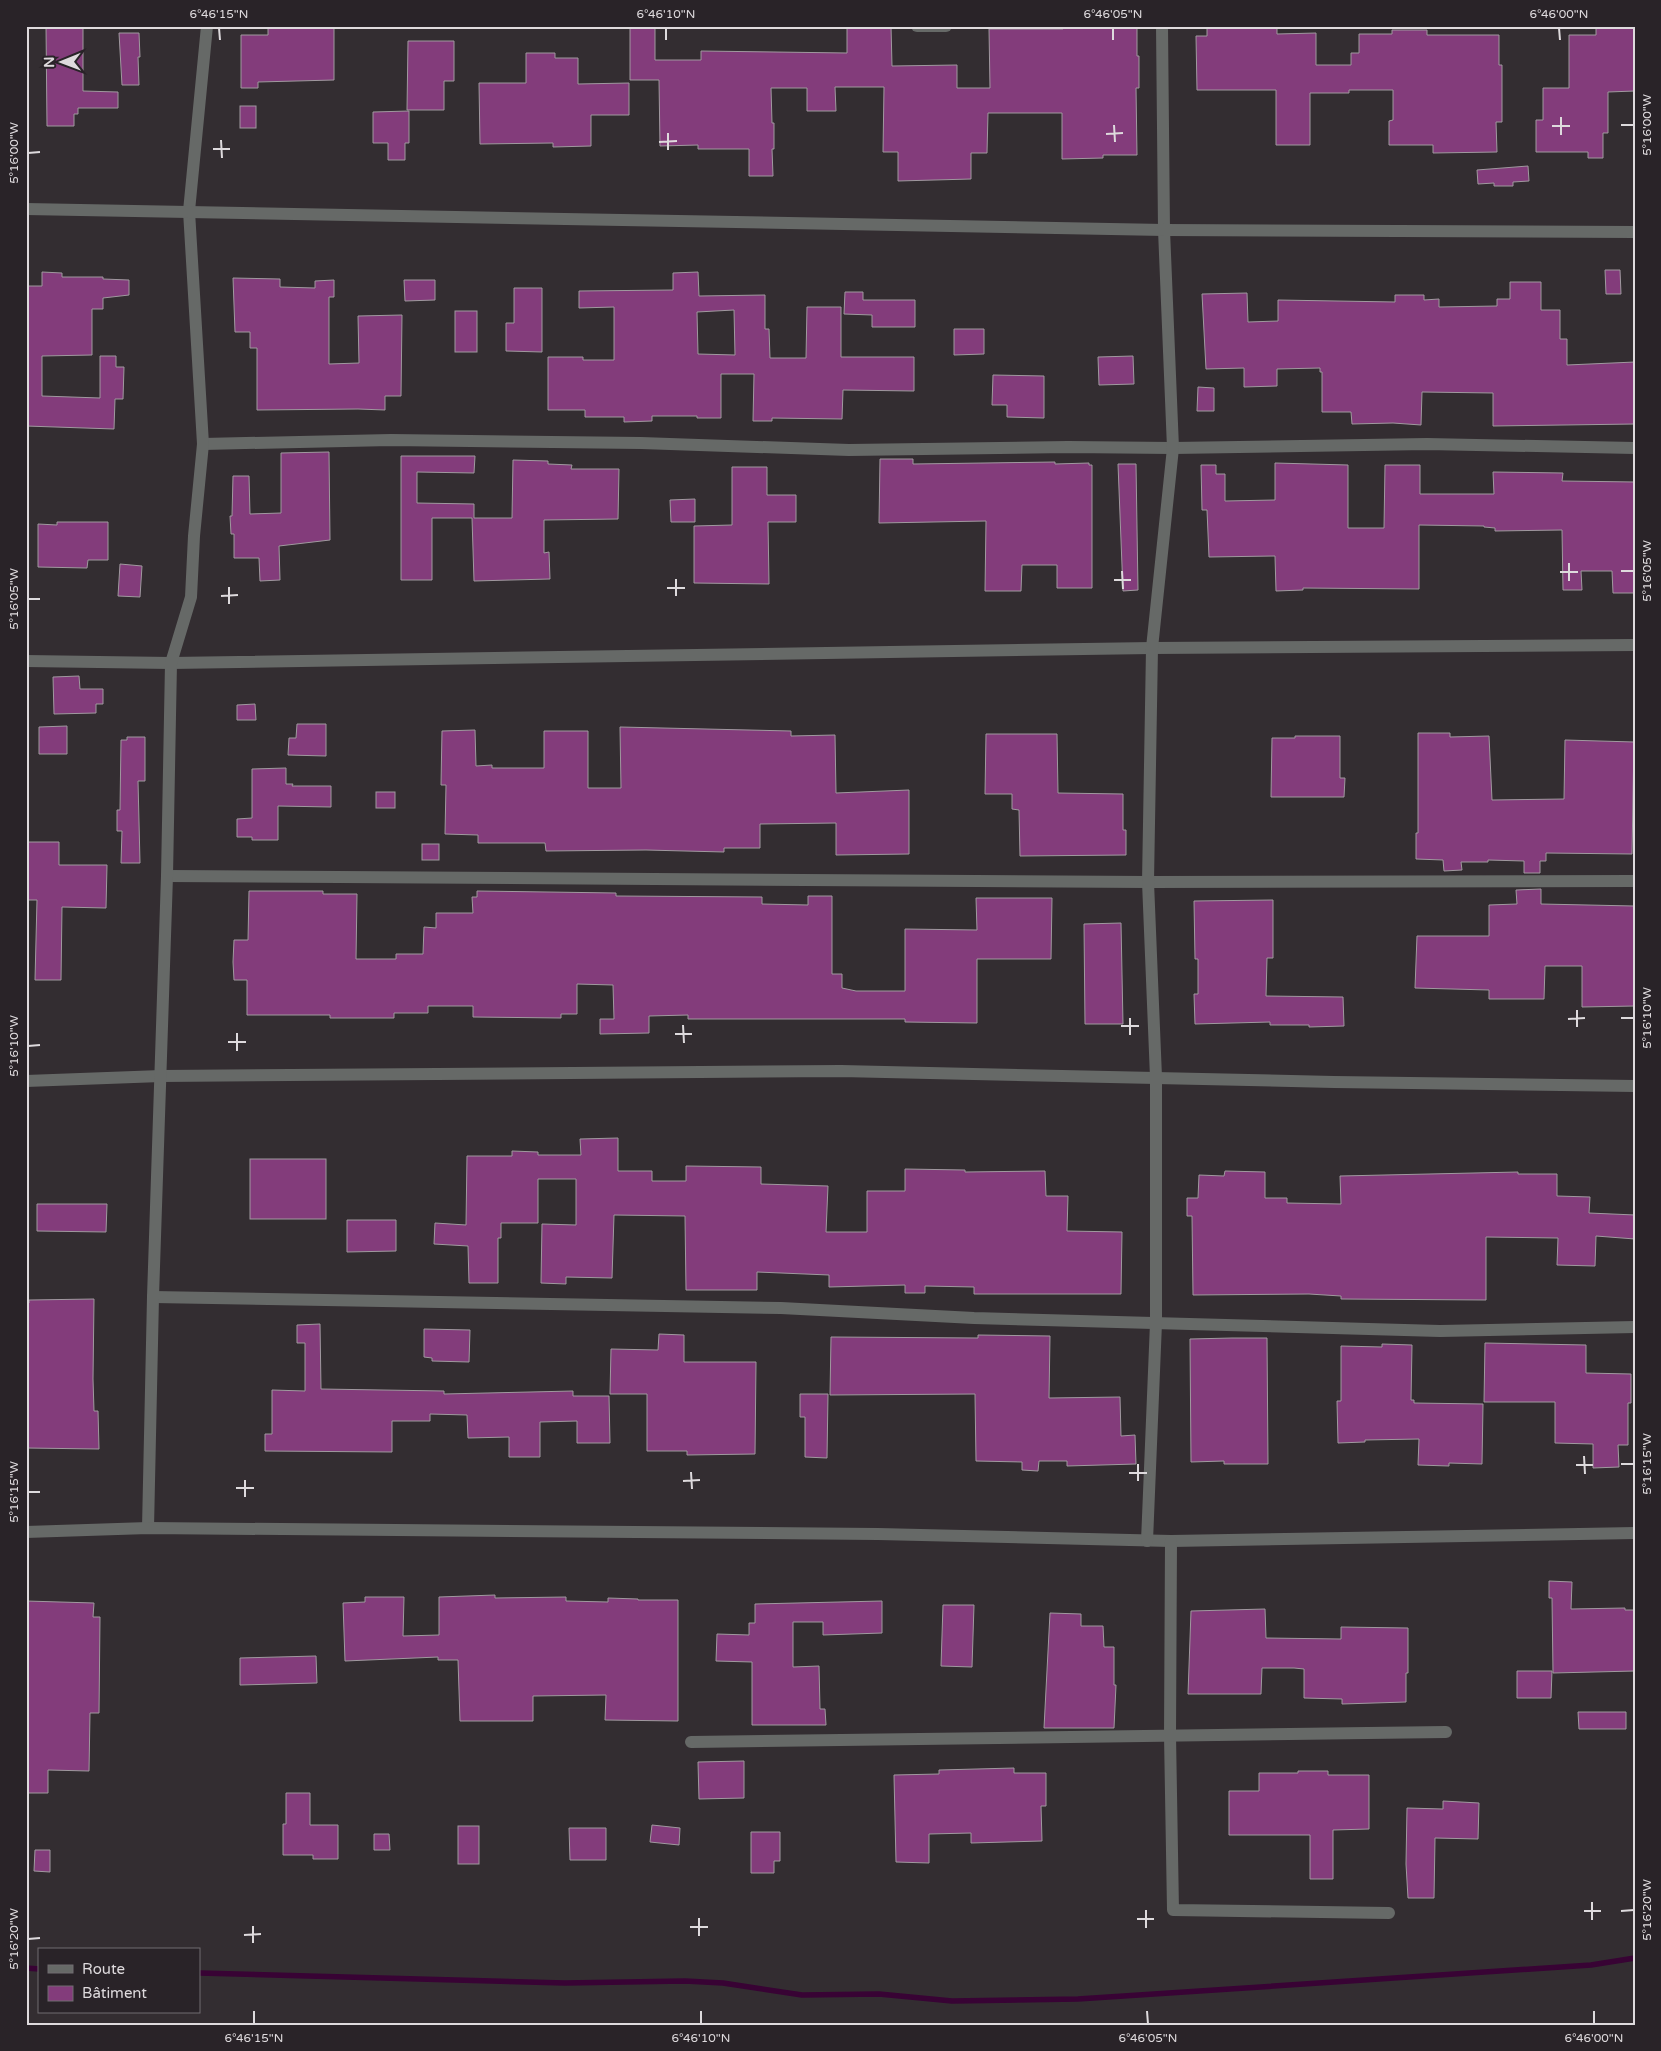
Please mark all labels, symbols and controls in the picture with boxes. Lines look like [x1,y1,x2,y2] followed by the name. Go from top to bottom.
[190,7,248,21] text: 6°46'15"N
[637,7,695,21] text: 6°46'10"N
[1084,7,1142,21] text: 6°46'05"N
[1530,7,1588,21] text: 6°46'00"N
[38,38,88,88] north arrow
[41,56,58,68] text: N
[1640,94,1654,156] text: 5°16'00"W
[7,122,21,184] text: 5°16'00"W
[1640,540,1654,602] text: 5°16'05"W
[7,568,21,630] text: 5°16'05"W
[1640,987,1654,1049] text: 5°16'10"W
[7,1015,21,1077] text: 5°16'10"W
[1640,1433,1654,1495] text: 5°16'15"W
[7,1461,21,1523] text: 5°16'15"W
[1640,1879,1654,1941] text: 5°16'20"W
[7,1908,21,1970] text: 5°16'20"W
[38,1948,200,2014] legend
[82,1960,125,1978] text: Route
[82,1984,147,2002] text: Bâtiment
[225,2031,283,2045] text: 6°46'15"N
[672,2031,730,2045] text: 6°46'10"N
[1119,2031,1177,2045] text: 6°46'05"N
[1565,2031,1623,2045] text: 6°46'00"N

